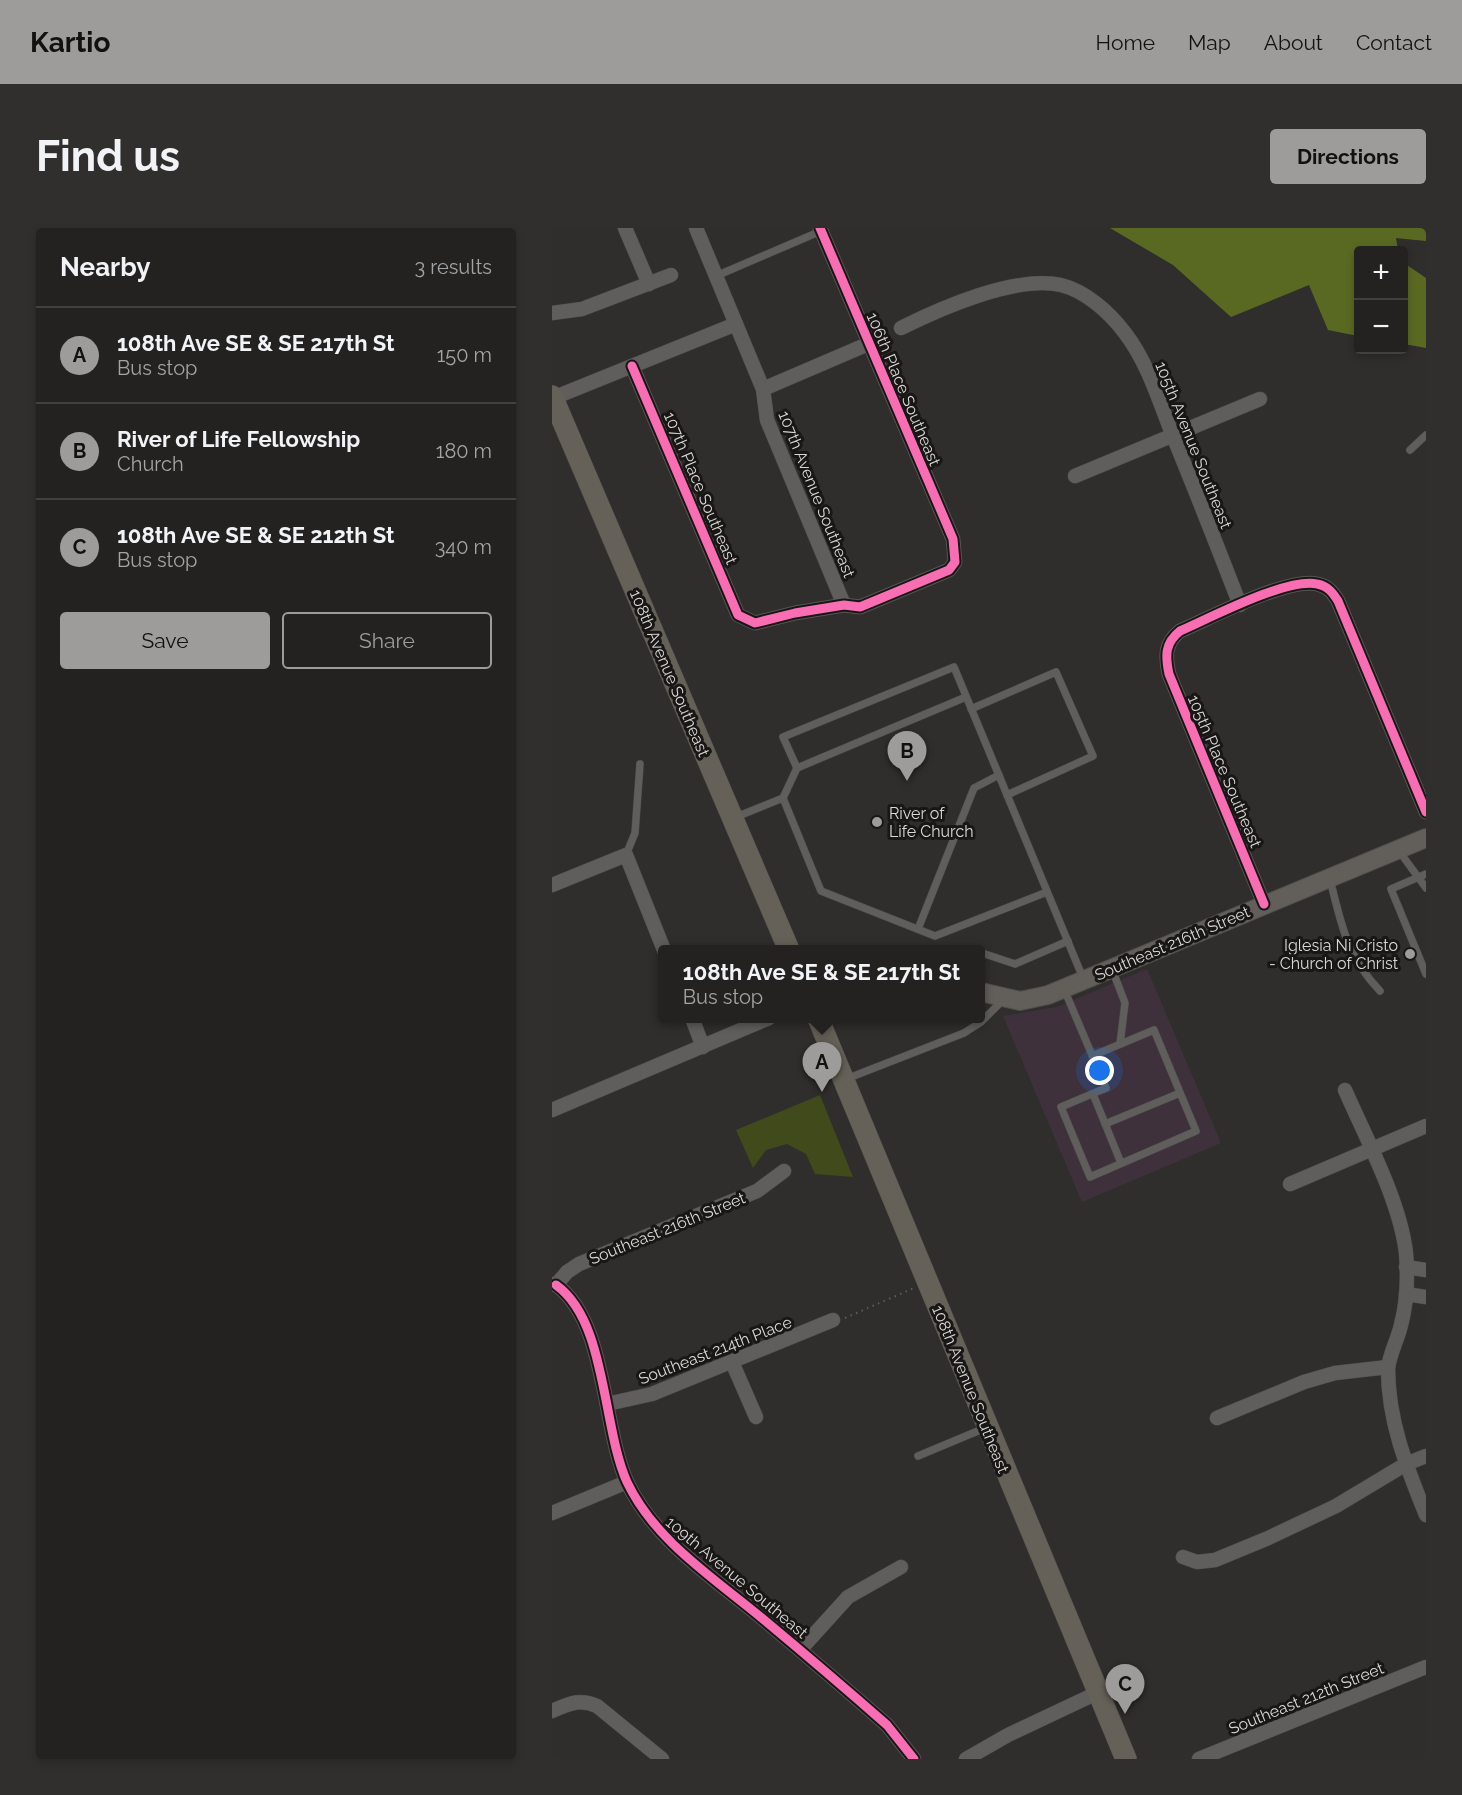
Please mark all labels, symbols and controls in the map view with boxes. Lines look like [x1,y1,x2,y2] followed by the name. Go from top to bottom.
[30,26,110,59] text: Kartio
[1096,30,1155,55] text: Home
[1188,30,1231,55] text: Map
[1264,30,1323,55] text: About
[1356,30,1432,55] text: Contact
[1270,129,1426,184] button: Directions
[36,132,180,181] text: Find us
[1354,246,1408,354] map controls
[1354,246,1408,300] button: +
[60,252,150,282] text: Nearby
[414,255,492,279] text: 3 results
[1354,300,1408,354] button: −
[863,310,945,469] street label: 106th Place Southeast
[117,330,394,356] text: 108th Ave SE & SE 217th St
[73,343,86,367] text: A
[437,343,492,367] text: 150 m
[117,356,197,380] text: Bus stop
[1151,359,1236,532] street label: 105th Avenue Southeast
[774,408,859,581] street label: 107th Avenue Southeast
[660,409,742,568] street label: 107th Place Southeast
[117,426,360,452] text: River of Life Fellowship
[73,439,86,463] text: B
[436,439,492,463] text: 180 m
[117,452,184,476] text: Church
[117,522,395,548] text: 108th Ave SE & SE 212th St
[73,535,86,559] text: C
[435,535,492,559] text: 340 m
[117,548,197,572] text: Bus stop
[626,587,714,760] street label: 108th Avenue Southeast
[60,612,270,669] button: Save
[282,612,492,669] button: Share
[1184,692,1266,851] street label: 105th Place Southeast
[888,732,926,781] pin: B
[889,804,974,841] place label: River of Life Church
[870,815,884,829] marker: River of Life Church
[1092,902,1253,985] street label: Southeast 216th Street
[1269,936,1399,973] place label: Iglesia Ni Cristo - Church of Christ
[658,945,985,1023] popup
[1403,947,1417,961] marker: Iglesia Ni Cristo - Church of Christ
[683,959,960,985] text: 108th Ave SE & SE 217th St
[683,985,763,1009] text: Bus stop
[802,1042,842,1092] pin: A
[1085,1056,1114,1085] your location
[586,1188,749,1268] street label: Southeast 216th Street
[928,1303,1013,1476] street label: 108th Avenue Southeast
[636,1312,794,1388] street label: Southeast 214th Place
[662,1513,812,1643] street label: 109th Avenue Southeast
[1226,1658,1387,1738] street label: Southeast 212th Street
[1106,1664,1144,1714] pin: C

